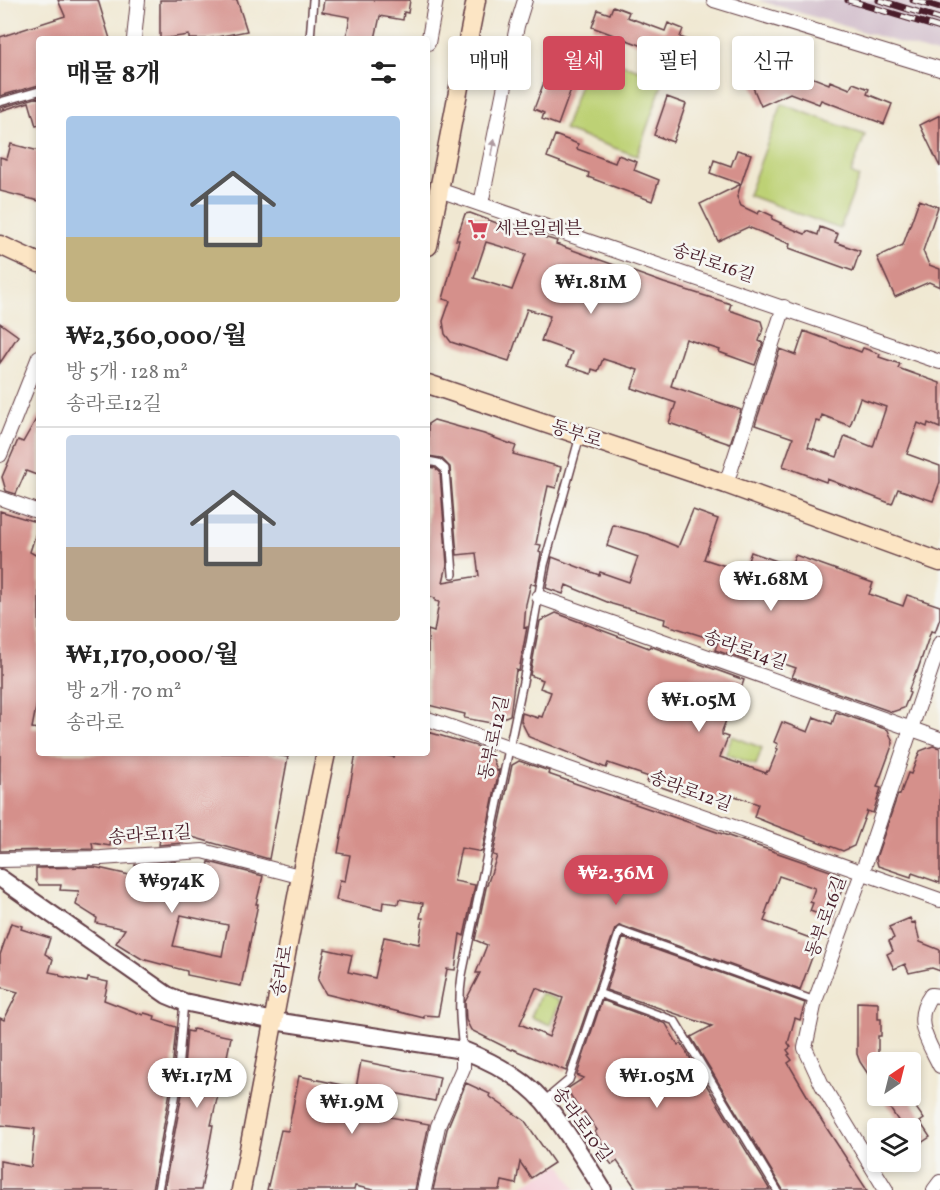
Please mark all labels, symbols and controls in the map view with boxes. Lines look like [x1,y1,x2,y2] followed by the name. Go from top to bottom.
[448,36,531,90] chip: 매매
[543,36,625,90] chip: 월세
[637,36,720,90] chip: 필터
[732,36,814,90] chip: 신규
[367,56,400,89] icon: filters
[66,57,161,93] text: 매물 8개
[489,137,498,156] one-way arrow
[179,155,287,263] icon: home
[466,217,490,241] supermarket icon: 세븐일레븐
[495,217,583,242] place label: 세븐일레븐
[668,238,758,290] street label: 송라로16길
[542,264,640,315] pin: ₩1.81M
[555,269,627,297] text: ₩1.81M
[66,319,247,355] text: ₩2,360,000/월
[66,359,188,387] text: 방 5개 · 128 m²
[66,391,162,419] text: 송라로12길
[547,415,605,455] street label: 동부로
[179,474,287,582] icon: home
[722,561,820,612] pin: ₩1.68M
[734,566,808,594] text: ₩1.68M
[700,625,790,677] street label: 송라로14길
[66,638,239,674] text: ₩1,170,000/월
[66,678,181,706] text: 방 2개 · 70 m²
[650,682,748,733] pin: ₩1.05M
[662,687,736,715] text: ₩1.05M
[474,693,516,783] street label: 동부로12길
[66,710,124,738] text: 송라로
[645,766,735,818] street label: 송라로12길
[107,821,193,851] street label: 송라로11길
[567,855,665,906] pin: ₩2.36M
[578,860,654,888] text: ₩2.36M
[130,863,214,914] pin: ₩974K
[139,868,205,896] text: ₩974K
[801,872,853,962] street label: 동부로16길
[266,943,300,999] street label: 송라로
[867,1052,921,1106] north arrow
[867,1052,921,1172] map controls
[148,1058,246,1109] pin: ₩1.17M
[608,1058,706,1109] pin: ₩1.05M
[162,1063,232,1091] text: ₩1.17M
[620,1063,694,1091] text: ₩1.05M
[545,1082,617,1168] street label: 송라로10길
[310,1084,394,1135] pin: ₩1.9M
[320,1089,384,1117] text: ₩1.9M
[867,1118,921,1172] button: layers

